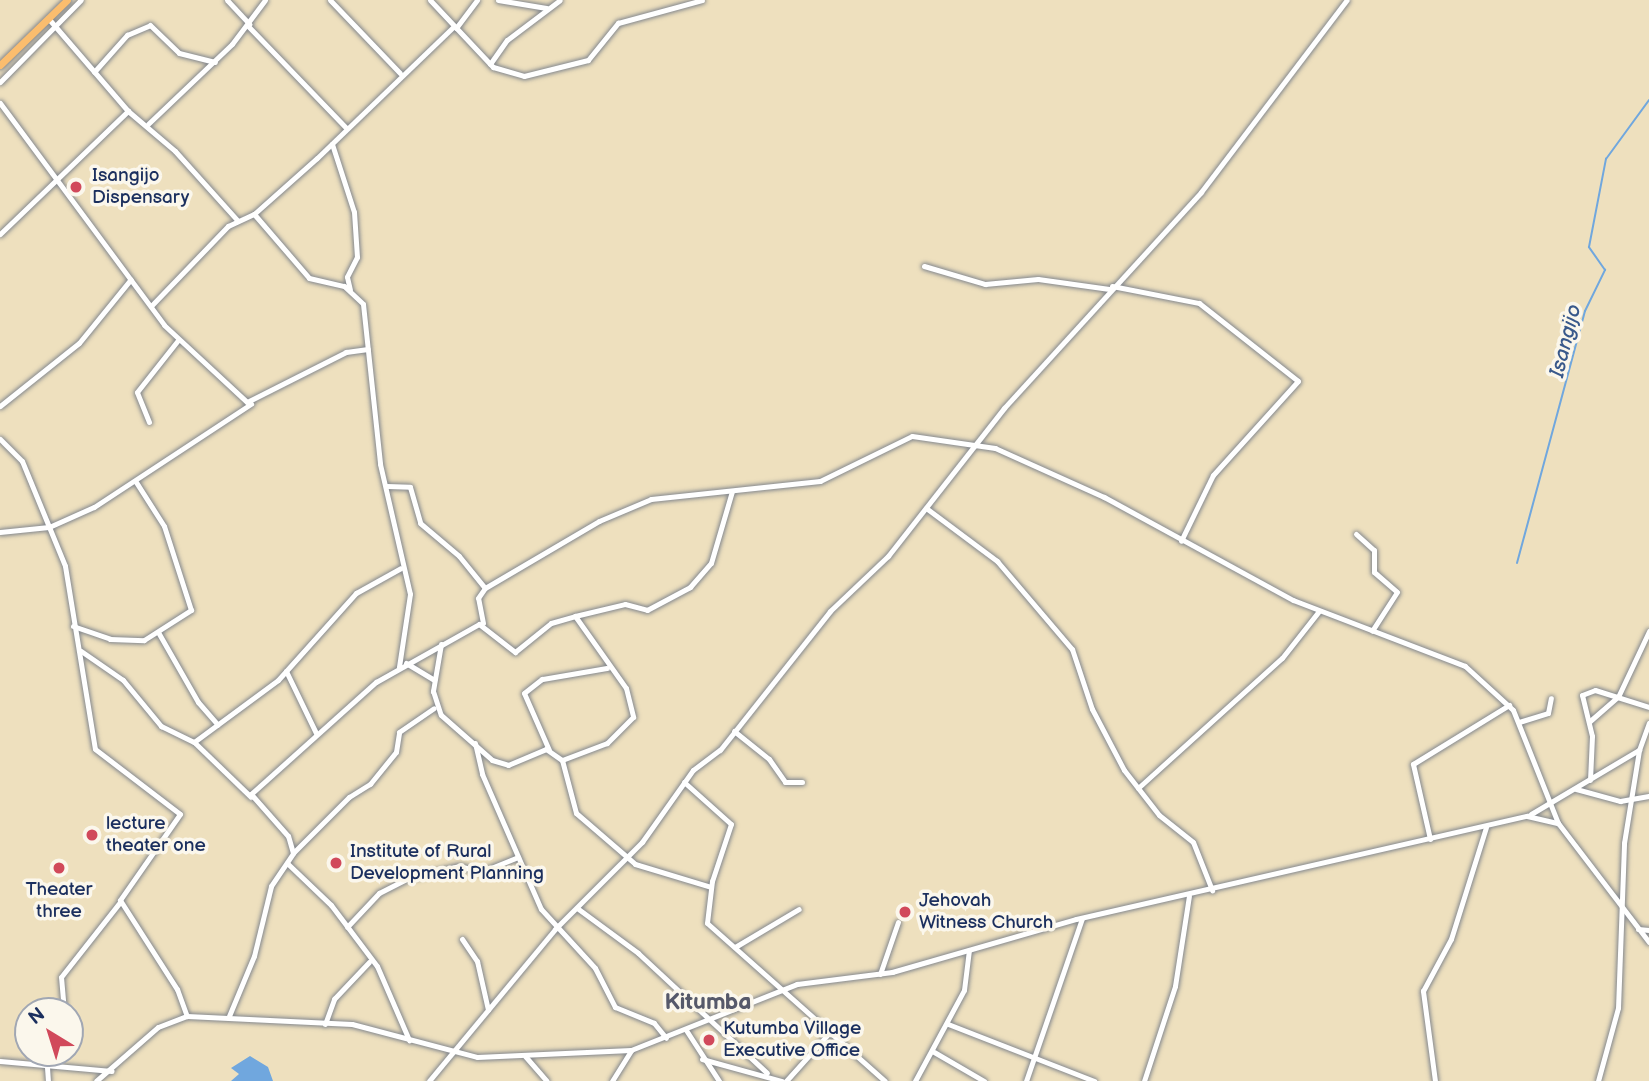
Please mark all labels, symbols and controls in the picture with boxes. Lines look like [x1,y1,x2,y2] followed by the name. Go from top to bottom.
[92,165,189,209] place label: Isangijo Dispensary
[66,177,86,197] marker: Isangijo Dispensary
[1545,302,1587,380] water label: Isangijo
[106,813,206,857] place label: lecture theater one
[84,827,100,843] marker: lecture theater one
[350,841,544,885] place label: Institute of Rural Development Planning
[328,855,344,871] marker: Institute of Rural Development Planning
[51,860,67,876] marker: Theater three
[26,879,92,923] place label: Theater three
[919,890,1053,934] place label: Jehovah Witness Church
[897,904,913,920] marker: Jehovah Witness Church
[665,988,751,1016] district label: Kitumba
[14,997,84,1067] north arrow
[24,1003,50,1030] text: N
[723,1018,862,1062] place label: Kutumba Village Executive Office
[701,1032,717,1048] marker: Kutumba Village Executive Office

